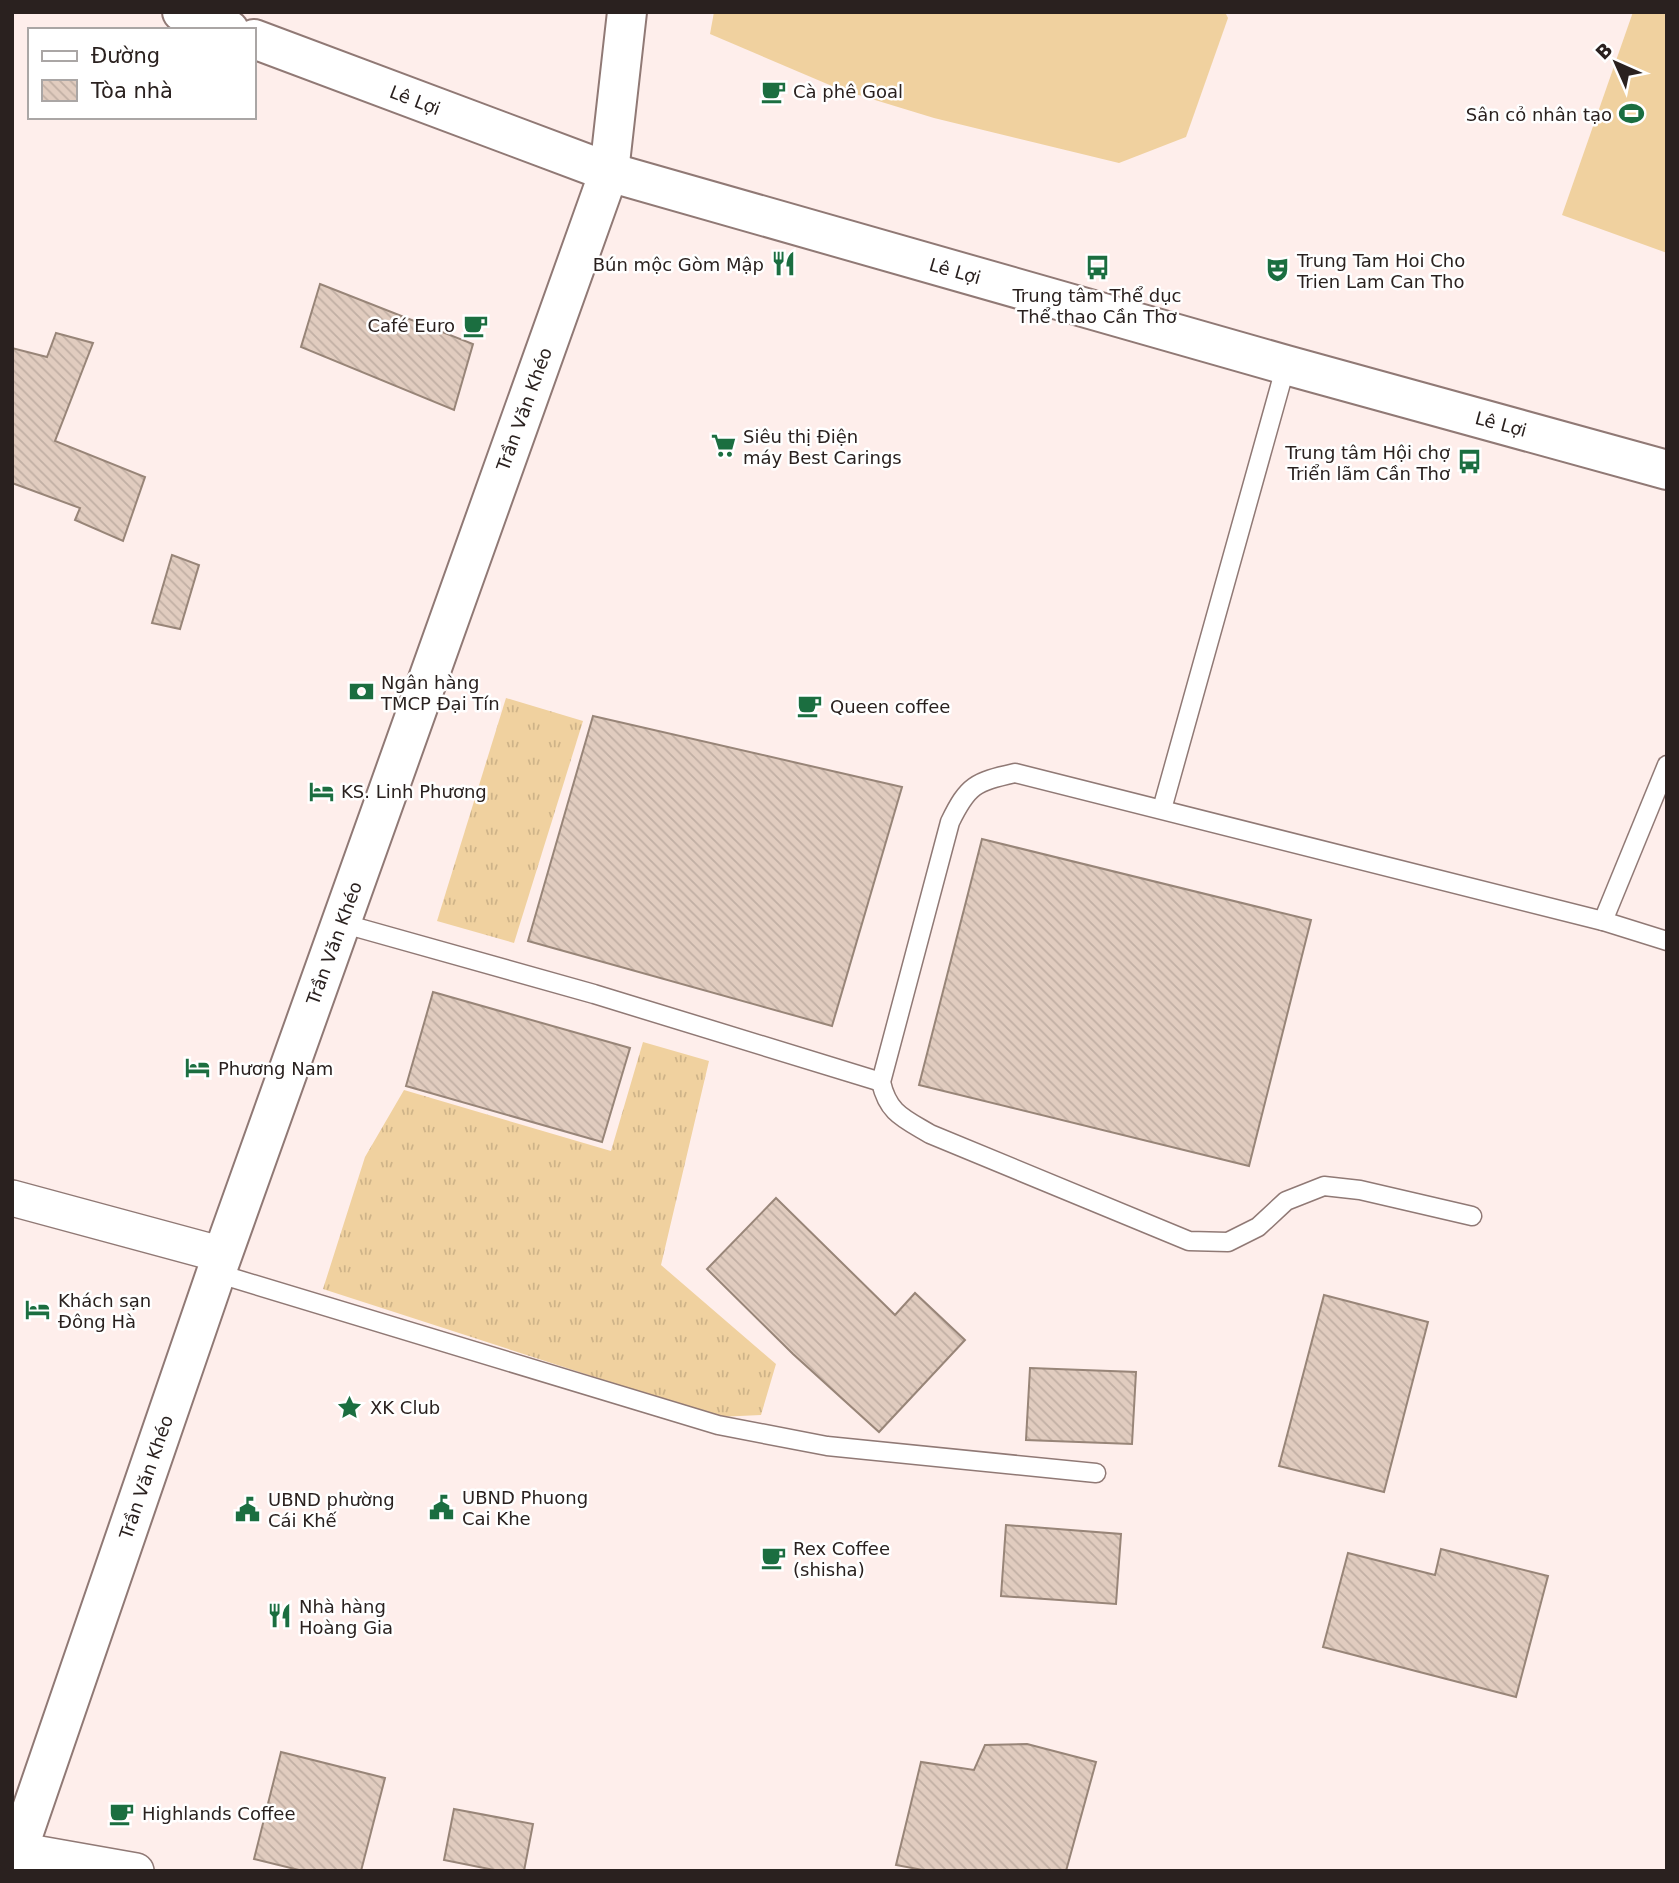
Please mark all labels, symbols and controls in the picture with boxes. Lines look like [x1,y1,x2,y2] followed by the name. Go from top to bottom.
[28,28,256,119] legend
[1581,28,1651,98] north arrow
[1591,38,1617,64] text: B
[91,44,160,68] text: Đường
[759,77,787,105] cafe icon: Cà phê Goal
[90,79,173,103] text: Tòa nhà
[387,81,443,119] street label: Lê Lợi
[793,81,903,102] place label: Cà phê Goal
[1618,100,1646,128] sports icon: Sân cỏ nhân tạo
[1466,104,1612,125] place label: Sân cỏ nhân tạo
[770,250,798,278] restaurant icon: Bún mộc Gòm Mập
[1296,250,1465,292] place label: Trung Tam Hoi Cho Trien Lam Can Tho
[593,254,764,275] place label: Bún mộc Gòm Mập
[927,254,983,288] street label: Lê Lợi
[1083,254,1111,282] bus stop icon: Trung tâm Thể dục Thể thao Cần Thơ
[1263,256,1291,284] theatre icon: Trung Tam Hoi Cho Trien Lam Can Tho
[1012,285,1182,327] place label: Trung tâm Thể dục Thể thao Cần Thơ
[461,311,489,339] cafe icon: Café Euro
[367,315,455,336] place label: Café Euro
[492,344,556,474] street label: Trần Văn Khéo
[1473,407,1529,441] street label: Lê Lợi
[743,426,902,468] place label: Siêu thị Điện máy Best Carings
[709,432,737,460] supermarket icon: Siêu thị Điện máy Best Carings
[1284,442,1450,484] place label: Trung tâm Hội chợ Triển lãm Cần Thơ
[1456,448,1484,476] bus stop icon: Trung tâm Hội chợ Triển lãm Cần Thơ
[380,672,500,714] place label: Ngân hàng TMCP Đại Tín
[347,678,375,706] bank icon: Ngân hàng TMCP Đại Tín
[796,692,824,720] cafe icon: Queen coffee
[830,696,950,717] place label: Queen coffee
[307,777,335,805] hotel icon: KS. Linh Phương
[341,781,487,802] place label: KS. Linh Phương
[302,878,366,1008] street label: Trần Văn Khéo
[184,1054,212,1082] hotel icon: Phương Nam
[218,1058,333,1079] place label: Phương Nam
[58,1290,151,1332] place label: Khách sạn Đông Hà
[24,1296,52,1324] hotel icon: Khách sạn Đông Hà
[336,1393,364,1421] place icon: XK Club
[370,1397,440,1418] place label: XK Club
[115,1412,177,1543] street label: Trần Văn Khéo
[462,1487,588,1529] place label: UBND Phuong Cai Khe
[268,1489,395,1531] place label: UBND phường Cái Khế
[428,1493,456,1521] public building icon: UBND Phuong Cai Khe
[234,1495,262,1523] public building icon: UBND phường Cái Khế
[793,1538,890,1580] place label: Rex Coffee (shisha)
[759,1544,787,1572] cafe icon: Rex Coffee (shisha)
[299,1596,393,1638] place label: Nhà hàng Hoàng Gia
[265,1602,293,1630] restaurant icon: Nhà hàng Hoàng Gia
[108,1799,136,1827] cafe icon: Highlands Coffee
[142,1803,295,1824] place label: Highlands Coffee

